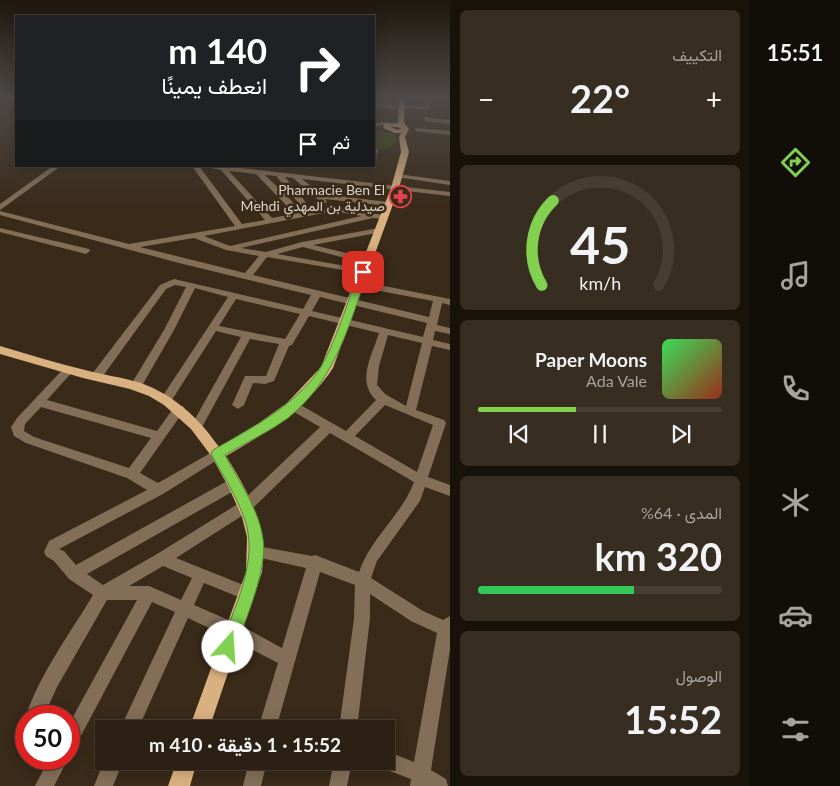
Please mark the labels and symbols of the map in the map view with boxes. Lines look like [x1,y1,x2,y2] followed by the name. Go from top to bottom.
[241,181,385,218] place label: Pharmacie Ben El Mehdi صيدلية بن المهدي
[389,185,413,209] pharmacy icon: Pharmacie Ben El Mehdi صيدلية بن المهدي
[342,251,384,293] pin
[201,620,253,672] position arrow
[15,705,80,770] speed limit sign: 50

